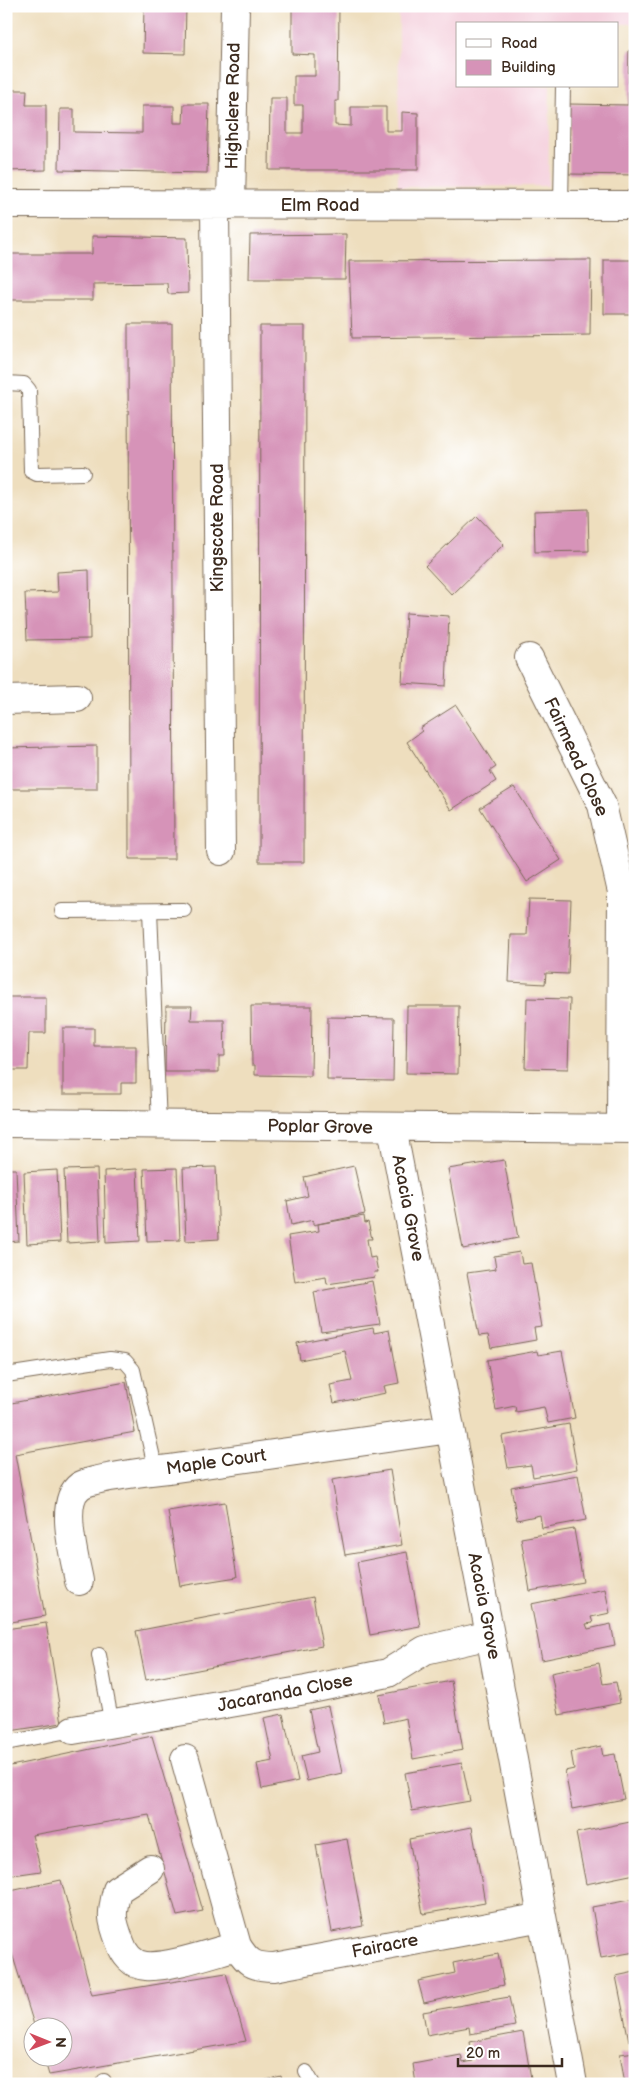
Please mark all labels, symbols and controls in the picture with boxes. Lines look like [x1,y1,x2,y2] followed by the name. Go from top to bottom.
[456,22,618,88] legend
[501,34,537,53] text: Road
[221,42,245,170] street label: Highclere Road
[501,58,556,77] text: Building
[280,195,360,216] street label: Elm Road
[207,464,228,592] street label: Kingscote Road
[539,694,613,820] street label: Fairmead Close
[267,1116,373,1138] street label: Poplar Grove
[387,1153,429,1263] street label: Acacia Grove
[165,1445,268,1479] street label: Maple Court
[463,1551,505,1661] street label: Acacia Grove
[216,1670,355,1716] street label: Jacaranda Close
[350,1929,420,1963] street label: Fairacre
[22,2018,72,2068] north arrow
[458,2035,562,2067] scale bar
[52,2037,69,2048] text: N
[466,2044,500,2063] text: 20 m

